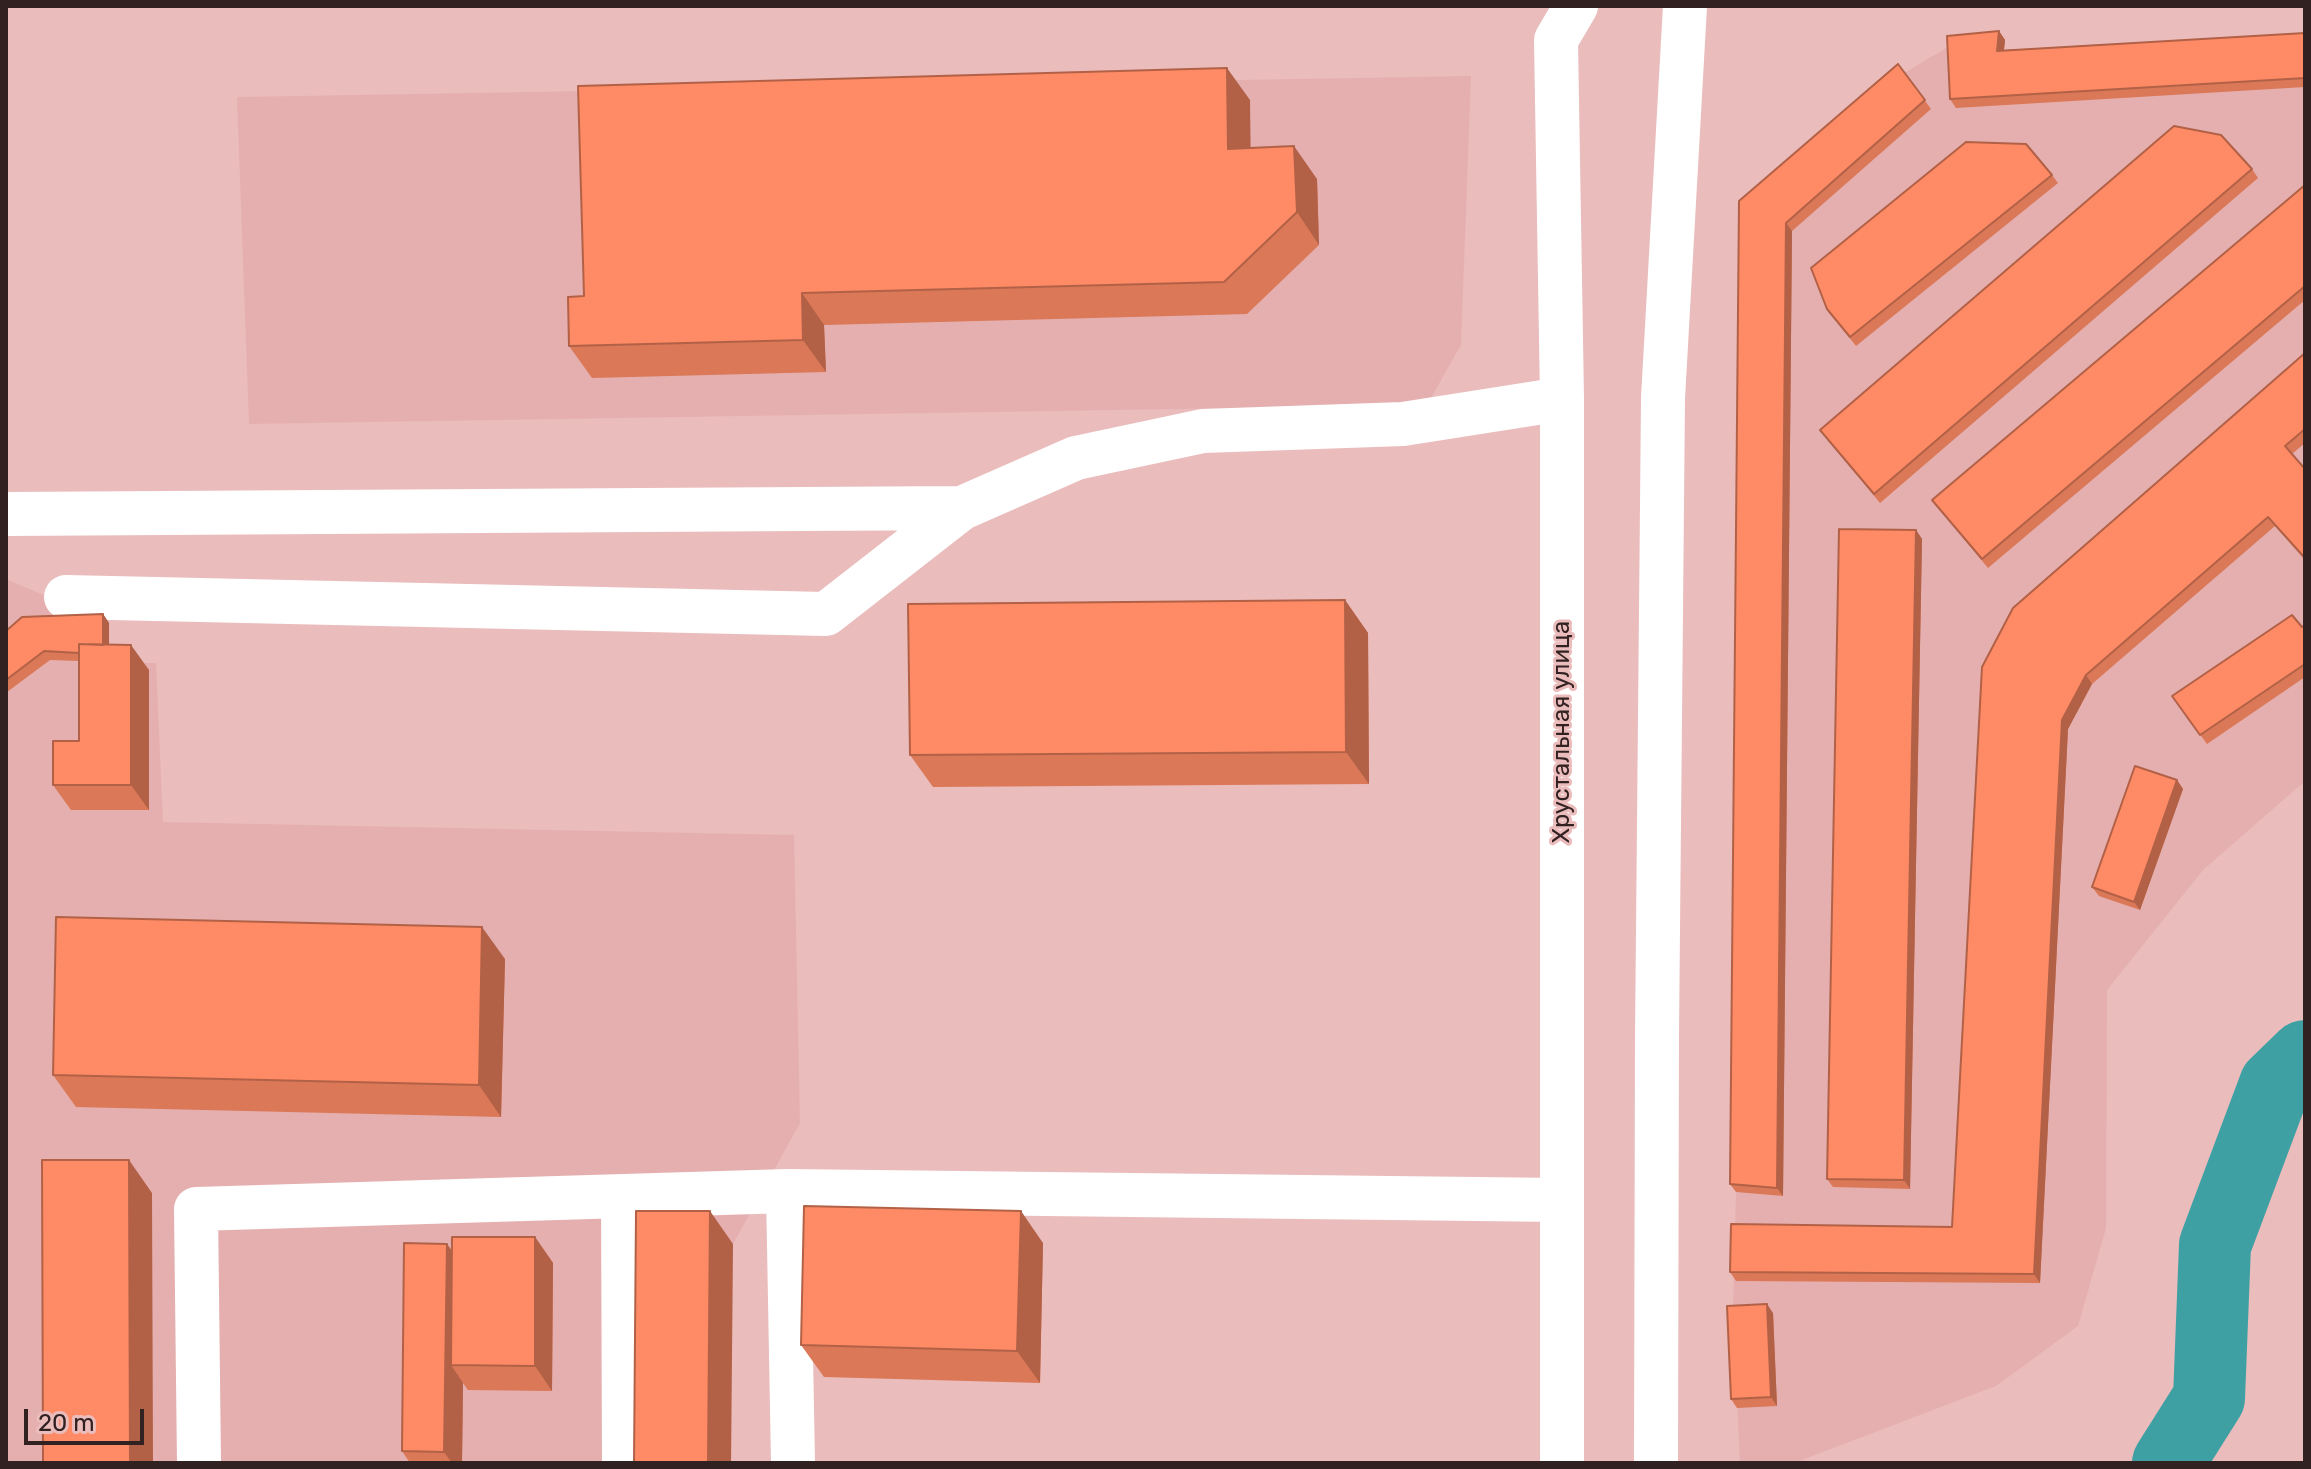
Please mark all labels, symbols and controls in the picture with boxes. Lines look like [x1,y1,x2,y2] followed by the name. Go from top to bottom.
[1548,621,1576,843] street label: Хрустальная улица
[28,1393,148,1443] scale bar
[38,1409,95,1437] text: 20 m

